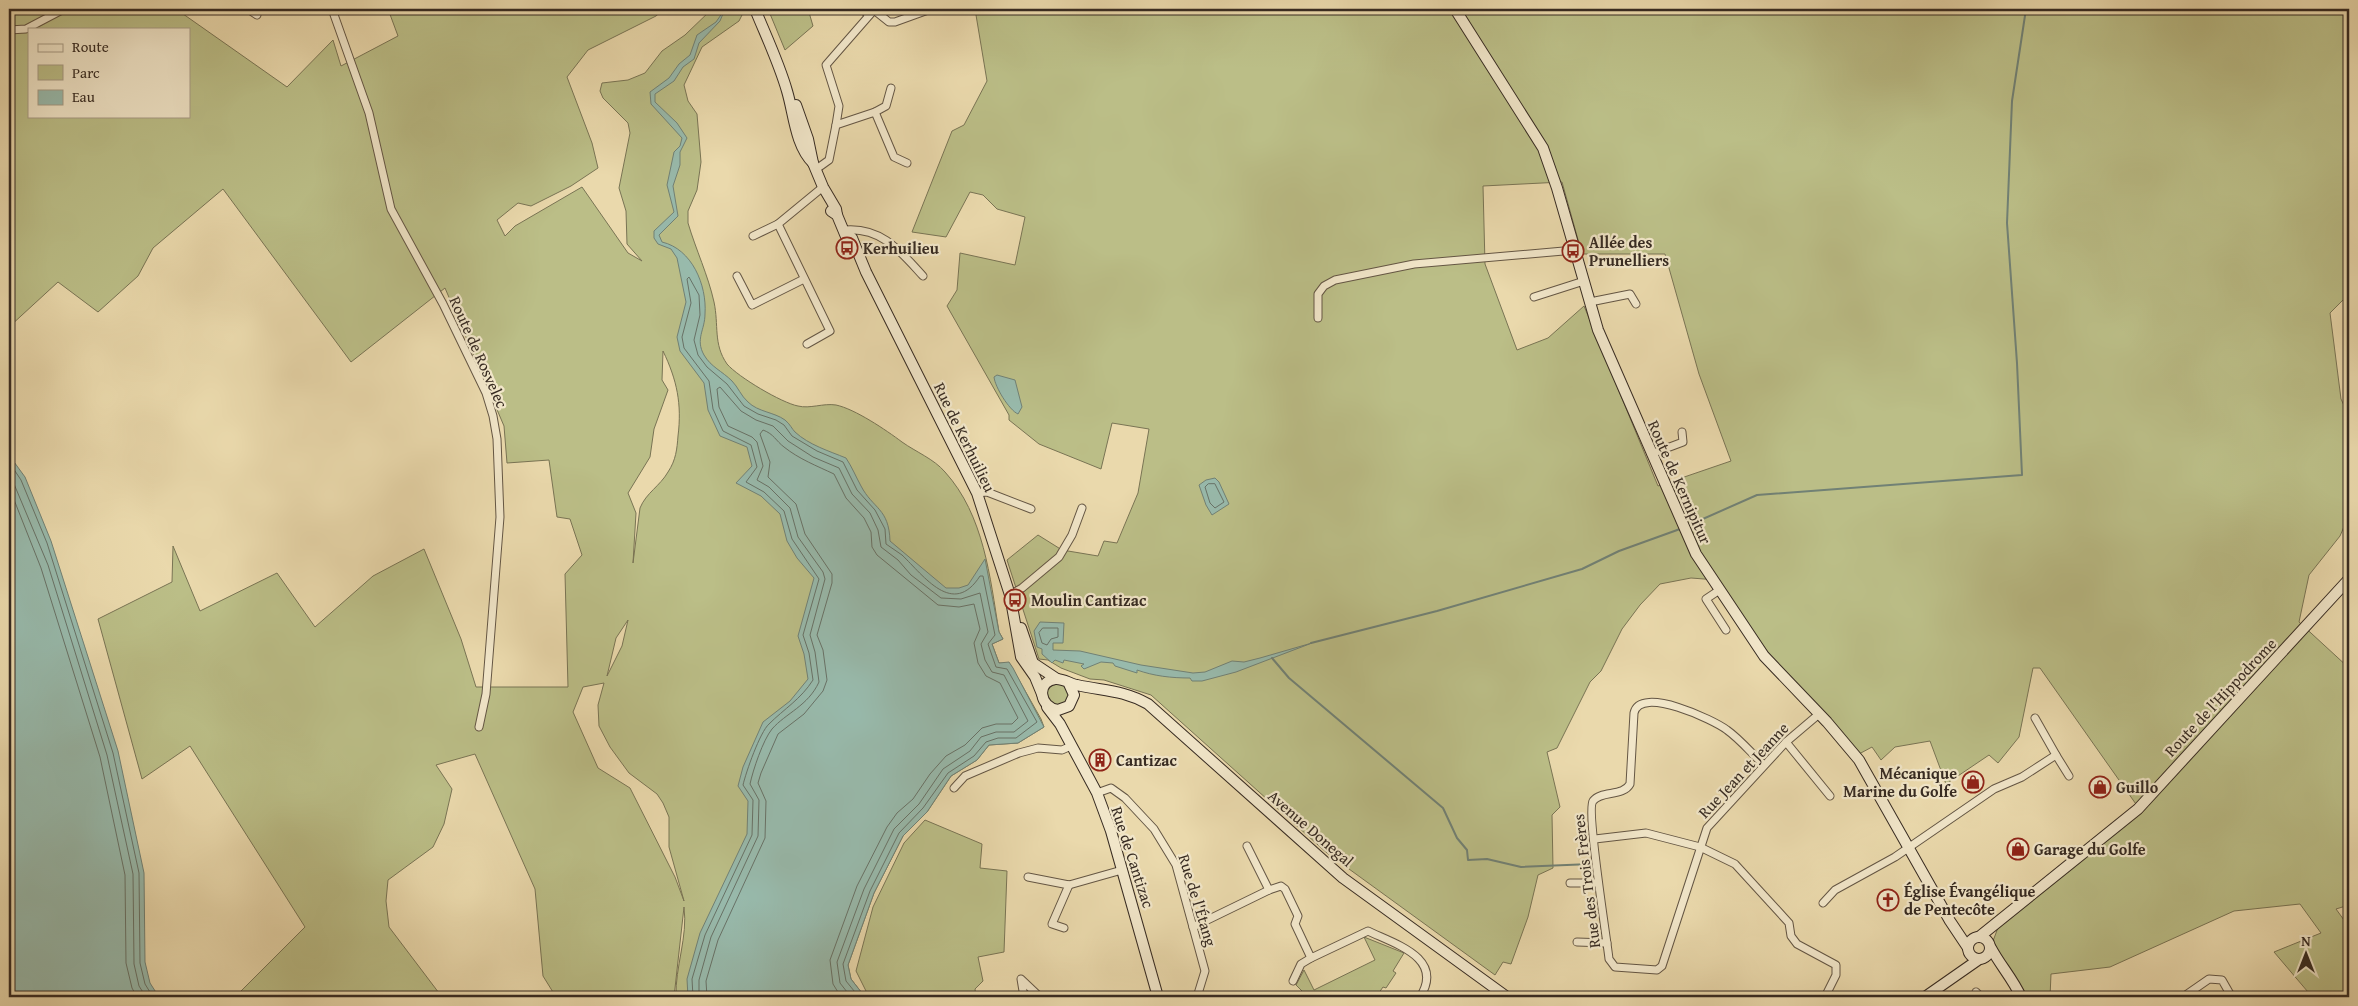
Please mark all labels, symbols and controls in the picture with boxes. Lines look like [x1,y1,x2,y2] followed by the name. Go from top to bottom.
[28,28,190,118] legend
[72,36,109,57] text: Route
[72,62,100,83] text: Parc
[72,86,96,107] text: Eau
[1589,230,1669,272] place label: Allée des Prunelliers
[835,236,859,260] bus stop icon: Kerhuilieu
[863,236,940,260] place label: Kerhuilieu
[1561,239,1585,263] bus stop icon: Allée des Prunelliers
[444,292,514,412] street label: Route de Rosvelec
[928,378,1002,496] street label: Rue de Kerhuilieu
[1642,416,1718,548] street label: Route de Kernipitur
[1003,588,1027,612] bus stop icon: Moulin Cantizac
[1031,588,1147,612] place label: Moulin Cantizac
[2158,632,2282,762] street label: Route de l'Hippodrome
[1692,717,1794,823] street label: Rue Jean et Jeanne
[1088,748,1112,772] building icon: Cantizac
[1116,748,1178,772] place label: Cantizac
[1843,761,1957,803] place label: Mécanique Marine du Golfe
[1961,770,1985,794] shop icon: Mécanique Marine du Golfe
[2088,775,2112,799] shop icon: Guillo
[2116,775,2159,799] place label: Guillo
[1263,784,1360,873] street label: Avenue Donegal
[1105,803,1161,911] street label: Rue de Cantizac
[1566,813,1606,949] street label: Rue des Trois Frères
[2006,837,2030,861] shop icon: Garage du Golfe
[2034,837,2146,861] place label: Garage du Golfe
[1173,851,1223,949] street label: Rue de l'Étang
[1904,879,2036,921] place label: Église Évangélique de Pentecôte
[1876,888,1900,912] church icon: Église Évangélique de Pentecôte
[2280,928,2330,978] north arrow
[2301,931,2311,951] text: N

